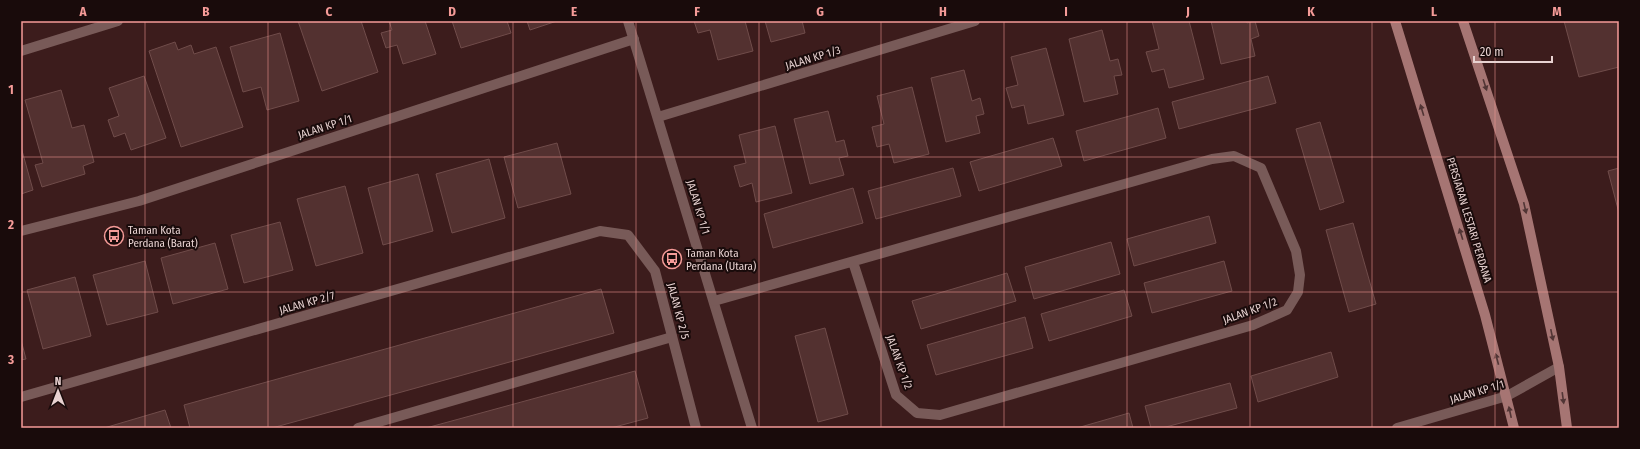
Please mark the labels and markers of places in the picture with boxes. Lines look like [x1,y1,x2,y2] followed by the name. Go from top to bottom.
[128,224,198,250] place label: Taman Kota Perdana (Barat)
[103,225,125,247] bus stop icon: Taman Kota Perdana (Barat)
[686,247,756,273] place label: Taman Kota Perdana (Utara)
[661,248,683,270] bus stop icon: Taman Kota Perdana (Utara)

